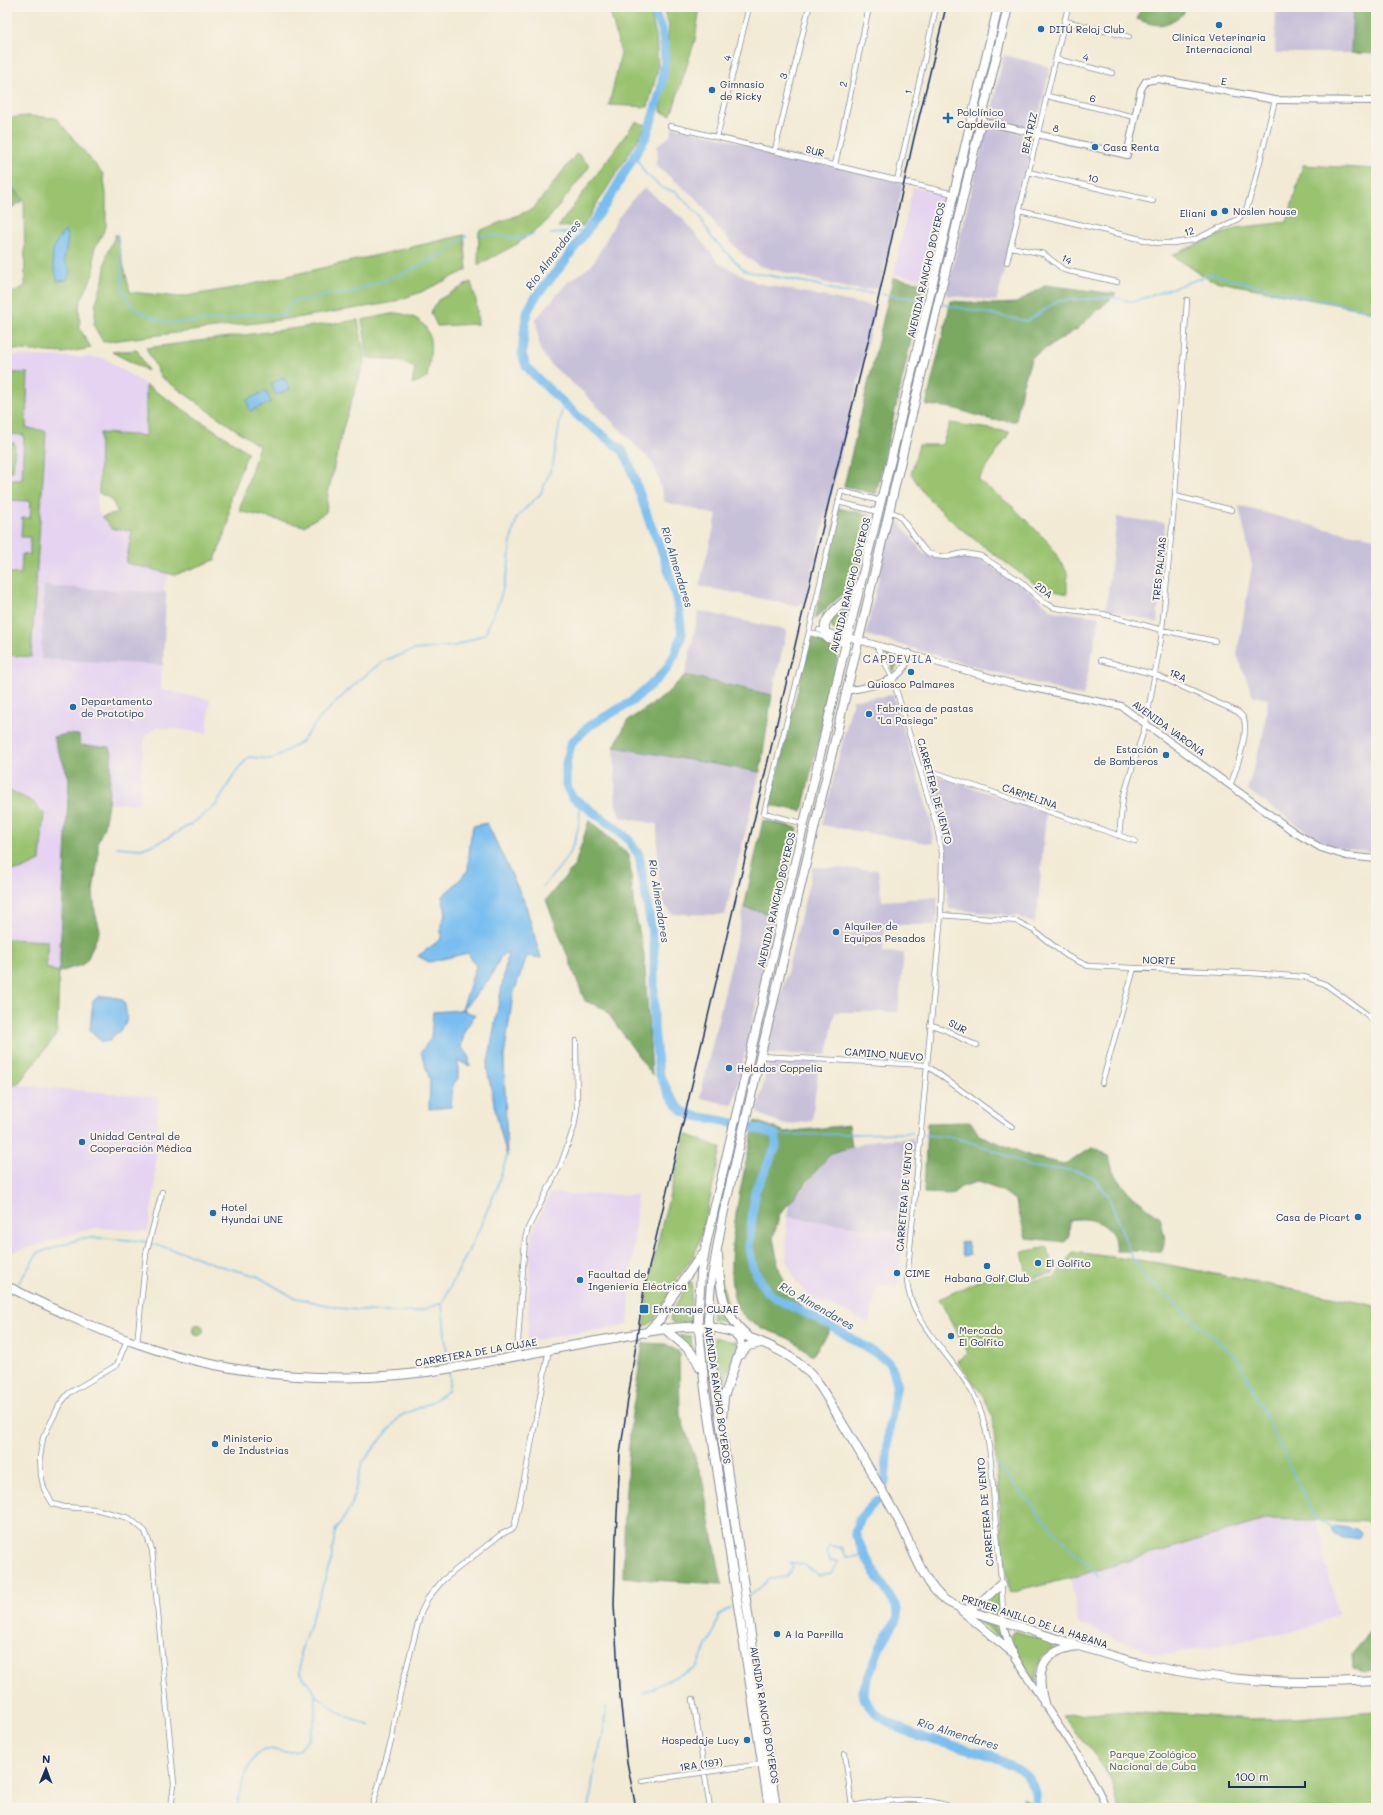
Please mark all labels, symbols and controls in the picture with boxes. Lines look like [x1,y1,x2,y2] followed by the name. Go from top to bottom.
[1214,20,1224,30] marker: Clínica Veterinaria Internacional
[1049,22,1125,36] place label: DITÚ Reloj Club
[1036,24,1046,34] marker: DITÚ Reloj Club
[1172,30,1266,56] place label: Clínica Veterinaria Internacional
[1081,49,1091,65] street label: 4
[719,53,735,63] street label: 4
[775,71,791,81] street label: 3
[1220,74,1228,88] street label: E
[720,77,764,103] place label: Gimnasio de Ricky
[836,80,850,88] street label: 2
[707,85,717,95] marker: Gimnasio de Ricky
[901,88,915,96] street label: 1
[1088,90,1098,106] street label: 6
[957,105,1006,131] place label: Polclínico Capdevila
[1017,111,1041,155] street label: BEATRIZ
[942,112,954,124] marker: Polclínico Capdevila
[1051,120,1061,136] street label: 8
[1103,140,1159,154] place label: Casa Renta
[804,142,826,160] street label: SUR
[1090,142,1100,152] marker: Casa Renta
[1086,170,1100,186] street label: 10
[904,200,949,339] street label: AVENIDA RANCHO BOYEROS
[1233,204,1297,218] place label: Noslen house
[1180,206,1206,220] place label: Eliani
[1220,206,1230,216] marker: Noslen house
[1209,208,1219,218] marker: Eliani
[521,217,584,293] water label: Río Almendares
[1182,223,1196,239] street label: 12
[1059,250,1075,268] street label: 14
[826,516,874,654] street label: AVENIDA RANCHO BOYEROS
[658,524,697,609] water label: Río Almendares
[1149,536,1169,602] street label: TRES PALMAS
[1032,579,1056,602] street label: 2DA
[863,651,933,666] district label: CAPDEVILA
[1167,665,1189,685] street label: 1RA
[906,667,916,677] marker: Quiosco Palmares
[867,677,955,691] place label: Quiosco Palmares
[81,694,152,720] place label: Departamento de Prototipo
[1130,697,1208,759] street label: AVENIDA VARONA
[877,701,973,727] place label: Fabriaca de pastas "La Pasiega"
[68,702,78,712] marker: Departamento de Prototipo
[864,709,874,719] marker: Fabriaca de pastas "La Pasiega"
[914,736,956,846] street label: CARRETERA DE VENTO
[1094,742,1158,768] place label: Estación de Bomberos
[1161,750,1171,760] marker: Estación de Bomberos
[1000,780,1060,812] street label: CARMELINA
[754,830,799,969] street label: AVENIDA RANCHO BOYEROS
[646,858,673,944] water label: Río Almendares
[844,919,925,945] place label: Alquiler de Equipos Pesados
[831,927,841,937] marker: Alquiler de Equipos Pesados
[1142,952,1176,968] street label: NORTE
[946,1015,970,1037] street label: SUR
[844,1044,924,1064] street label: CAMINO NUEVO
[737,1061,823,1075] place label: Helados Coppelia
[724,1063,734,1073] marker: Helados Coppelia
[90,1129,192,1155] place label: Unidad Central de Cooperación Médica
[77,1137,87,1147] marker: Unidad Central de Cooperación Médica
[892,1142,916,1252] street label: CARRETERA DE VENTO
[221,1200,283,1226] place label: Hotel Hyundai UNE
[208,1208,218,1218] marker: Hotel Hyundai UNE
[1276,1210,1350,1224] place label: Casa de Picart
[1353,1212,1363,1222] marker: Casa de Picart
[1046,1256,1091,1270] place label: El Golfito
[1033,1258,1043,1268] marker: El Golfito
[982,1261,992,1271] marker: Habana Golf Club
[905,1266,930,1280] place label: CIME
[588,1267,687,1293] place label: Facultad de Ingeniería Eléctrica
[892,1268,902,1278] marker: CIME
[944,1271,1030,1285] place label: Habana Golf Club
[575,1275,585,1285] marker: Facultad de Ingeniería Eléctrica
[777,1278,857,1333] water label: Río Almendares
[653,1302,739,1316] place label: Entronque CUJAE
[638,1303,650,1315] marker: Entronque CUJAE
[959,1323,1004,1349] place label: Mercado El Golfito
[701,1325,735,1465] street label: AVENIDA RANCHO BOYEROS
[946,1331,956,1341] marker: Mercado El Golfito
[414,1334,538,1370] street label: CARRETERA DE LA CUJAE
[223,1431,289,1457] place label: Ministerio de Industrias
[210,1439,220,1449] marker: Ministerio de Industrias
[973,1457,997,1567] street label: CARRETERA DE VENTO
[960,1591,1110,1651] street label: PRIMER ANILLO DE LA HABANA
[785,1627,844,1641] place label: A la Parrilla
[772,1629,782,1639] marker: A la Parrilla
[747,1645,783,1785] street label: AVENIDA RANCHO BOYEROS
[916,1714,1001,1753] water label: Río Almendares
[662,1733,739,1747] place label: Hospedaje Lucy
[742,1735,752,1745] marker: Hospedaje Lucy
[1110,1747,1196,1773] park label: Parque Zoológico Nacional de Cuba
[26,1749,66,1789] north arrow
[42,1751,50,1766] text: N
[678,1754,724,1774] street label: 1RA (197)
[1229,1763,1305,1789] scale bar
[1235,1768,1269,1784] text: 100 m

